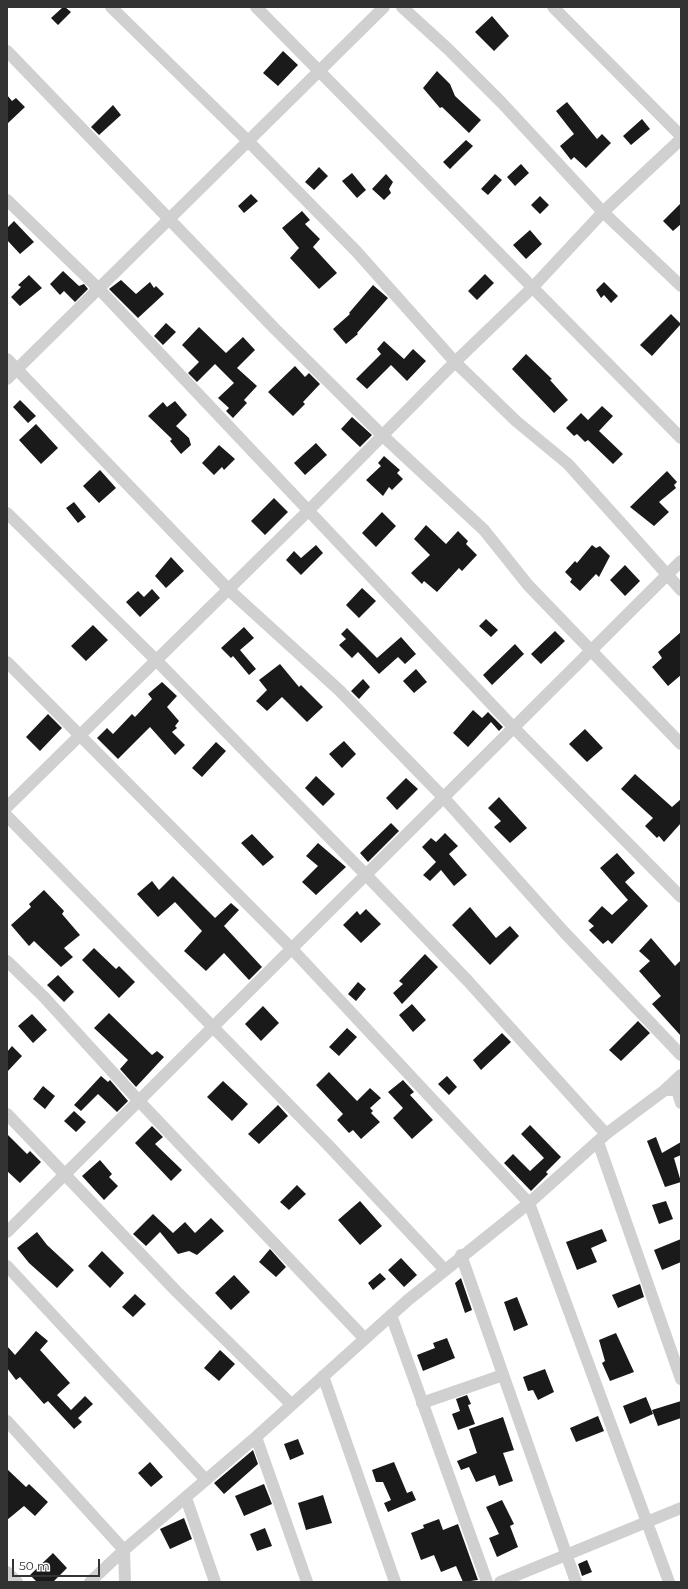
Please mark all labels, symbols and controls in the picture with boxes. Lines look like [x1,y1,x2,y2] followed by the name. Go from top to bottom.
[14,1551,102,1577] scale bar
[19,1558,50,1573] text: 50 m

